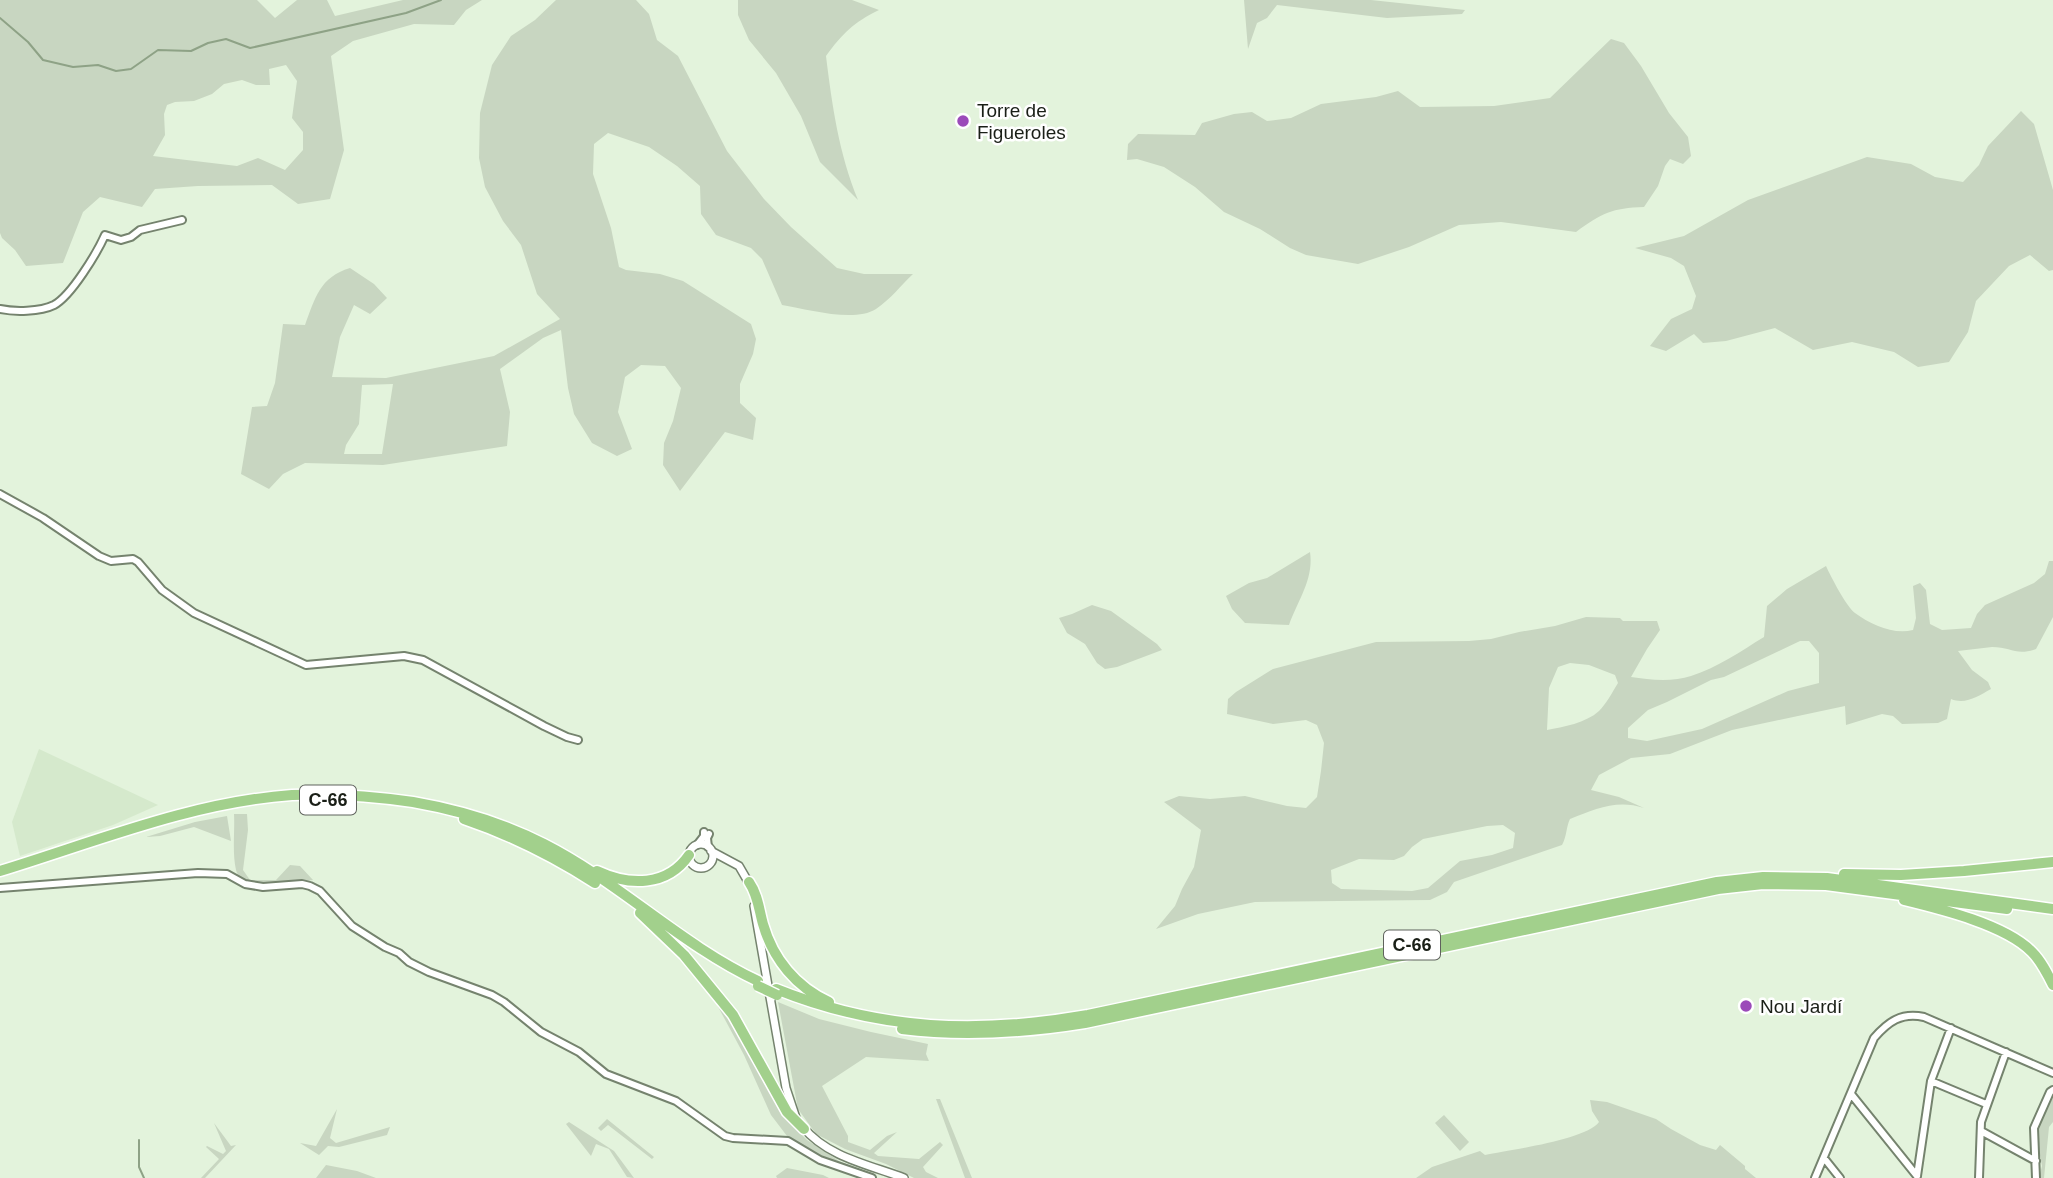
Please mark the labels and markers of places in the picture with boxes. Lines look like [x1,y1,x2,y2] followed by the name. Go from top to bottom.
[977,100,1066,143] place label: Torre de Figueroles
[955,113,971,129] marker: Torre de Figueroles
[1760,996,1843,1017] place label: Nou Jardí
[1738,998,1754,1014] marker: Nou Jardí

